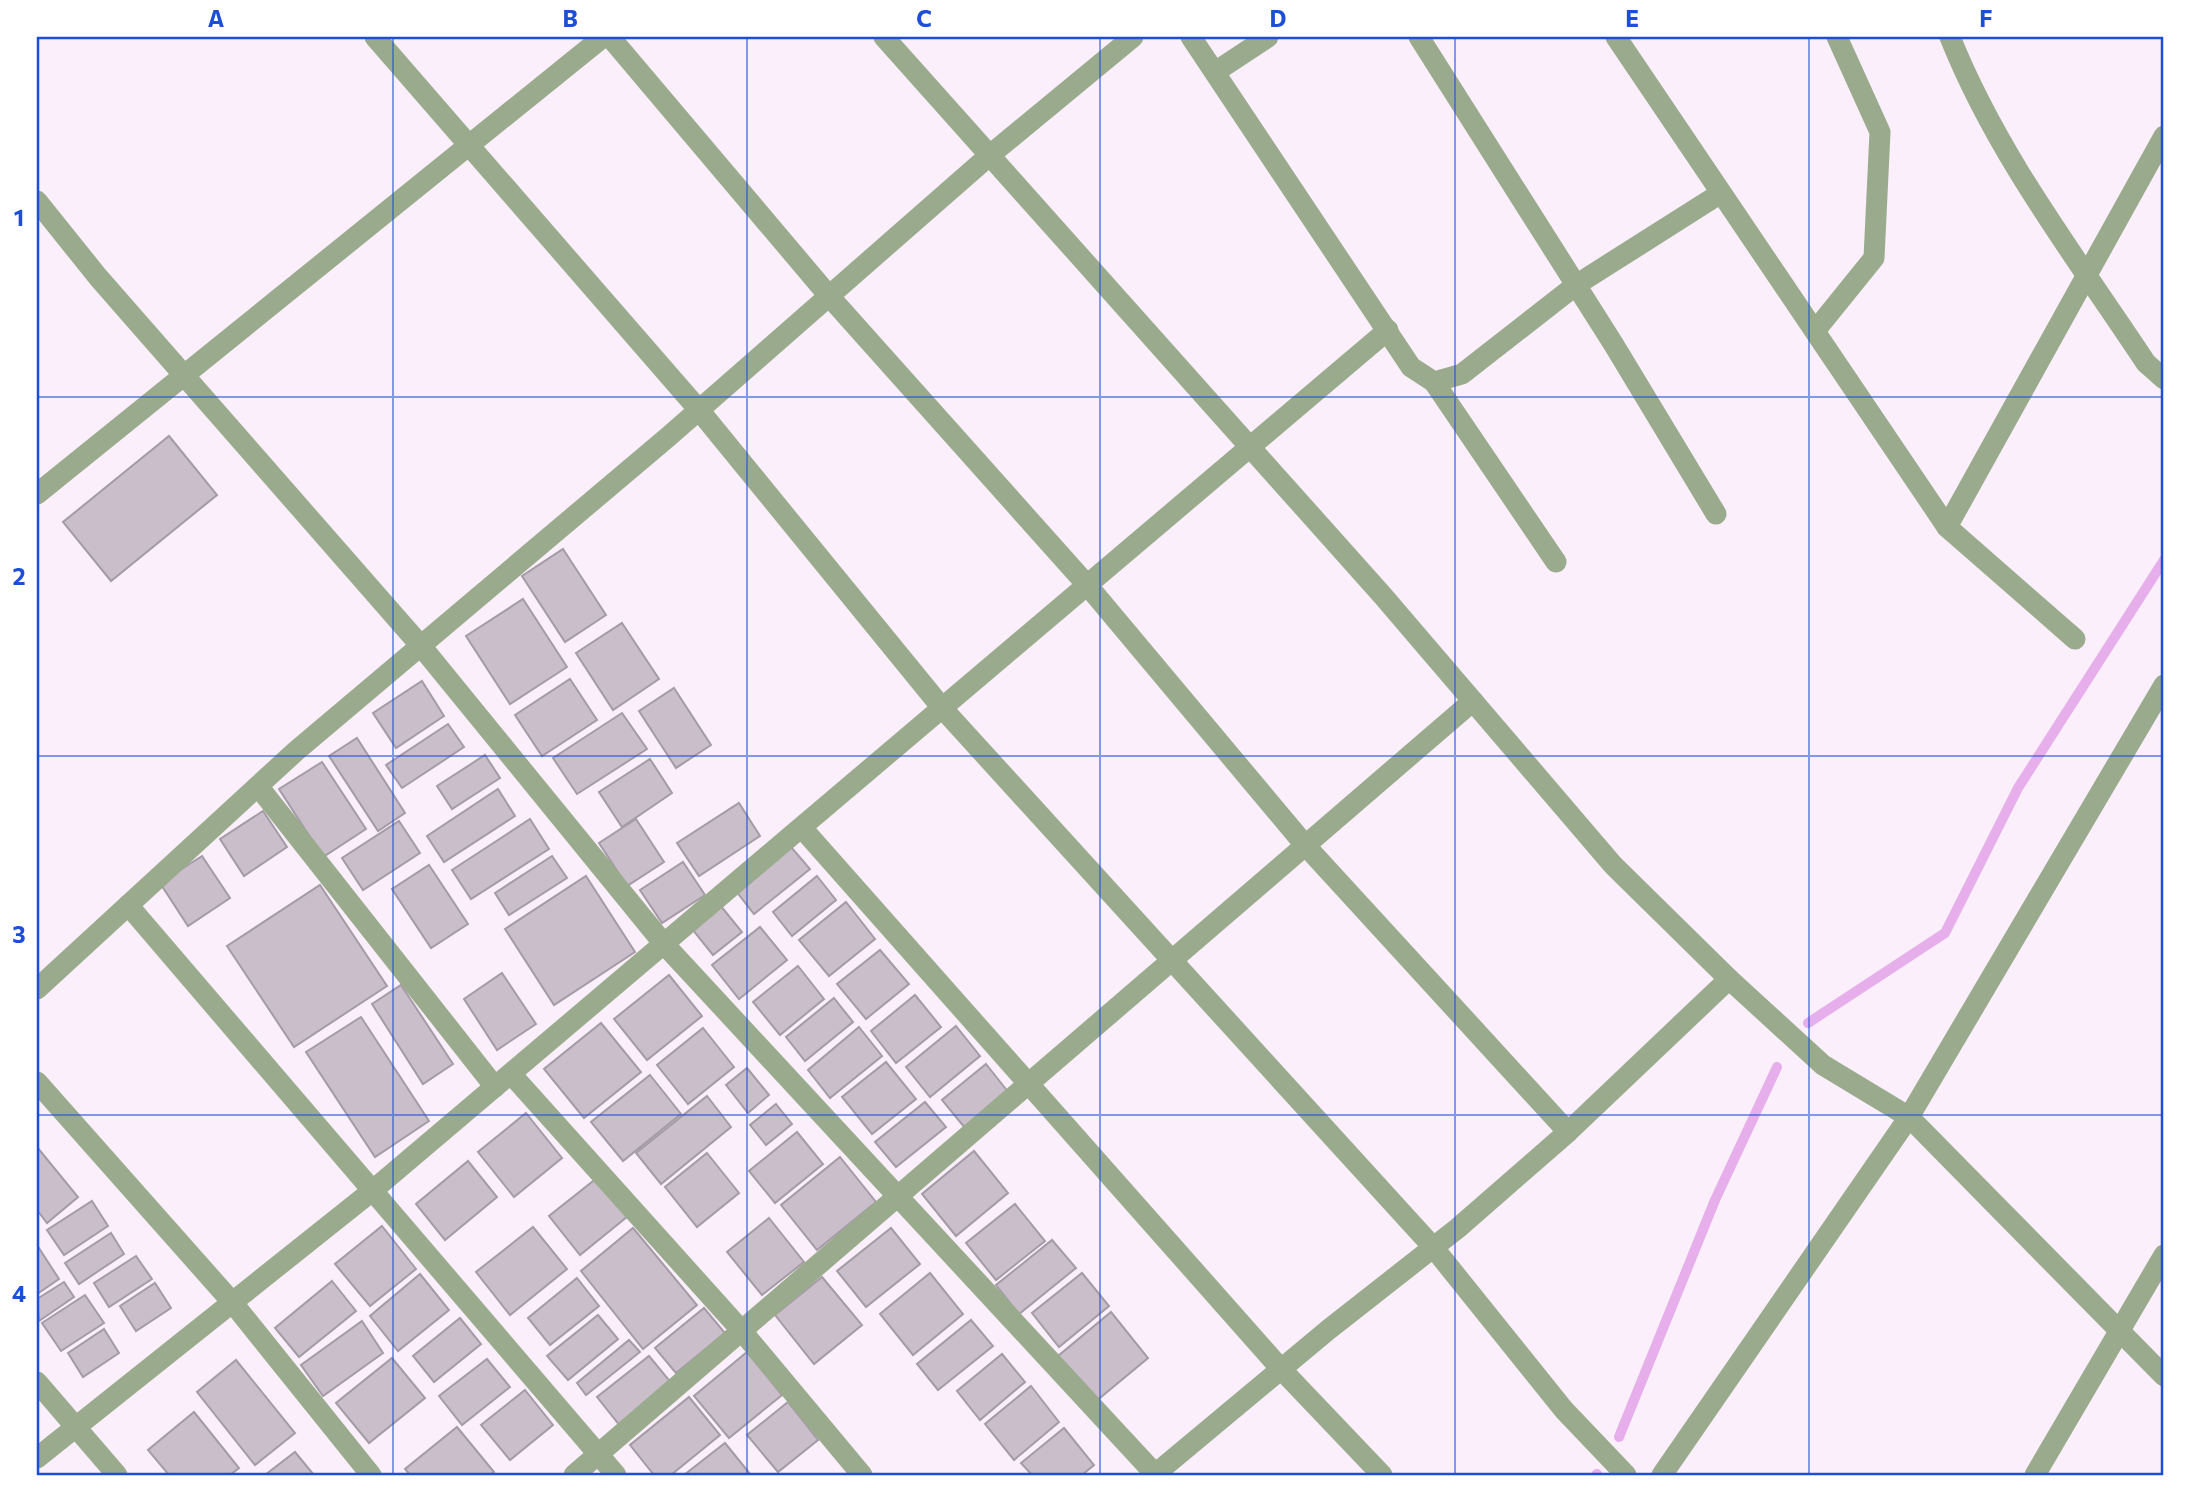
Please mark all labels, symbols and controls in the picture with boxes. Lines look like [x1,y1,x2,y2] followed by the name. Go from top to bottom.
[208,4,225,32] text: A
[562,4,578,32] text: B
[916,4,932,32] text: C
[1270,4,1287,32] text: D
[1625,4,1639,32] text: E
[1979,4,1993,32] text: F
[14,203,24,231] text: 1
[12,562,26,590] text: 2
[12,920,26,948] text: 3
[12,1279,26,1307] text: 4

